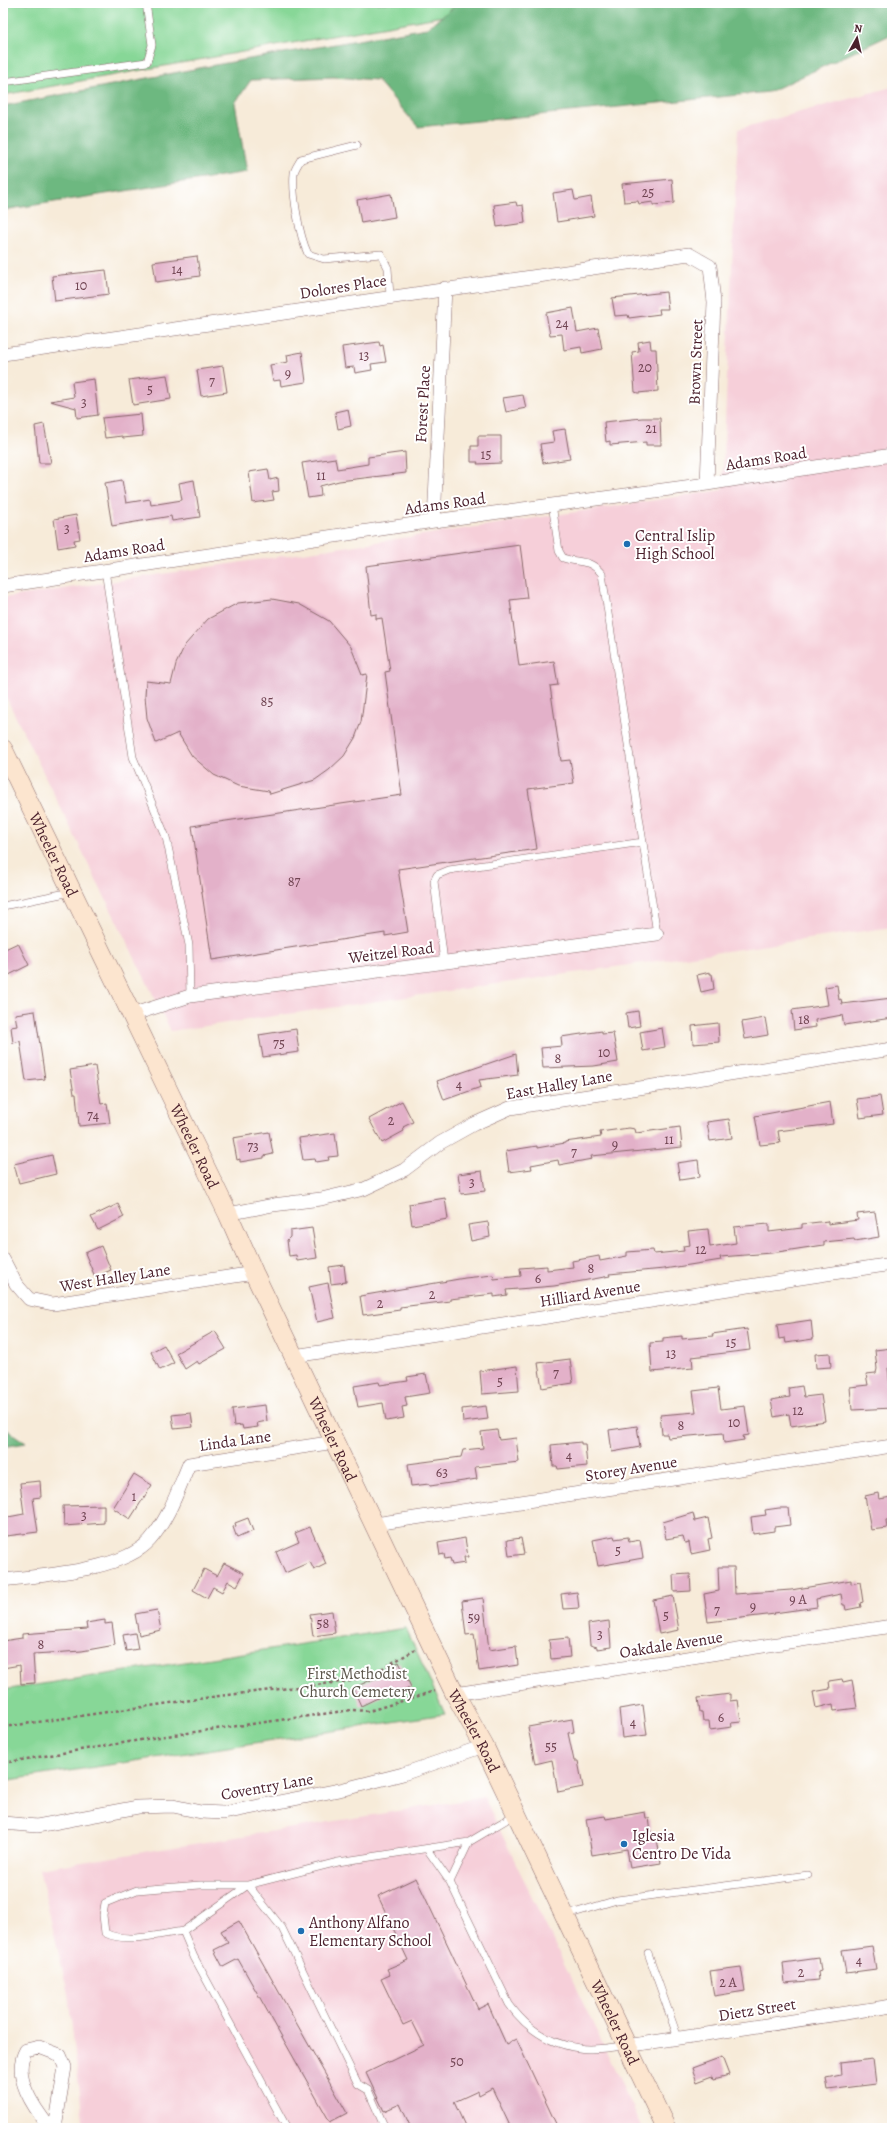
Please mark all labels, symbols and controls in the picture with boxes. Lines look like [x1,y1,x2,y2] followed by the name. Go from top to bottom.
[837,18,877,58] north arrow
[853,21,863,37] text: N
[642,183,654,202] house number: 25
[171,260,183,279] house number: 14
[298,269,388,305] street label: Dolores Place
[75,276,87,295] house number: 10
[556,314,569,333] house number: 24
[684,319,708,405] street label: Brown Street
[359,346,369,365] house number: 13
[638,358,652,377] house number: 20
[285,364,291,383] house number: 9
[410,365,436,443] street label: Forest Place
[209,372,215,391] house number: 7
[147,380,153,399] house number: 5
[81,393,87,412] house number: 3
[645,419,657,438] house number: 21
[723,442,808,476] street label: Adams Road
[481,445,491,464] house number: 15
[316,466,326,485] house number: 11
[402,487,487,521] street label: Adams Road
[64,519,70,538] house number: 3
[635,525,715,565] place label: Central Islip High School
[81,534,166,568] street label: Adams Road
[622,539,632,549] marker: Central Islip High School
[261,692,273,711] house number: 85
[23,808,83,901] street label: Wheeler Road
[288,872,300,891] house number: 87
[346,937,435,969] street label: Weitzel Road
[798,1010,810,1029] house number: 18
[273,1034,285,1053] house number: 75
[598,1043,610,1062] house number: 10
[555,1049,562,1068] house number: 8
[504,1065,614,1105] street label: East Halley Lane
[456,1075,462,1094] house number: 4
[164,1100,224,1193] street label: Wheeler Road
[87,1106,99,1125] house number: 74
[388,1111,395,1130] house number: 2
[664,1130,674,1149] house number: 11
[612,1135,618,1154] house number: 9
[247,1137,259,1156] house number: 73
[571,1143,577,1162] house number: 7
[469,1173,475,1192] house number: 3
[695,1240,707,1259] house number: 12
[57,1258,172,1298] street label: West Halley Lane
[588,1259,595,1278] house number: 8
[535,1269,541,1288] house number: 6
[538,1275,642,1313] street label: Hilliard Avenue
[429,1285,436,1304] house number: 2
[377,1294,384,1313] house number: 2
[726,1333,736,1352] house number: 15
[666,1344,676,1363] house number: 13
[553,1364,559,1383] house number: 7
[497,1372,503,1391] house number: 5
[302,1393,362,1486] street label: Wheeler Road
[792,1401,804,1420] house number: 12
[728,1413,740,1432] house number: 10
[678,1416,685,1435] house number: 8
[198,1425,272,1457] street label: Linda Lane
[566,1446,572,1465] house number: 4
[584,1451,679,1487] street label: Storey Avenue
[436,1463,448,1482] house number: 63
[132,1487,137,1506] house number: 1
[81,1506,87,1525] house number: 3
[615,1541,621,1560] house number: 5
[789,1590,807,1609] house number: 9 A
[750,1597,756,1616] house number: 9
[714,1601,720,1620] house number: 7
[663,1606,669,1625] house number: 5
[468,1608,480,1627] house number: 59
[317,1614,330,1633] house number: 58
[597,1625,603,1644] house number: 3
[618,1626,724,1664] street label: Oakdale Avenue
[38,1635,45,1654] house number: 8
[300,1663,415,1703] park label: First Methodist Church Cemetery
[442,1685,505,1776] street label: Wheeler Road
[718,1708,724,1727] house number: 6
[630,1713,636,1732] house number: 4
[545,1737,557,1756] house number: 55
[219,1768,315,1806] street label: Coventry Lane
[632,1825,732,1865] place label: Iglesia Centro De Vida
[619,1839,629,1849] marker: Iglesia Centro De Vida
[308,1912,432,1952] place label: Anthony Alfano Elementary School
[296,1926,306,1936] marker: Anthony Alfano Elementary School
[856,1951,862,1970] house number: 4
[798,1963,805,1982] house number: 2
[719,1973,738,1992] house number: 2 A
[585,1976,644,2069] street label: Wheeler Road
[717,1993,797,2027] street label: Dietz Street
[450,2052,464,2071] house number: 50

